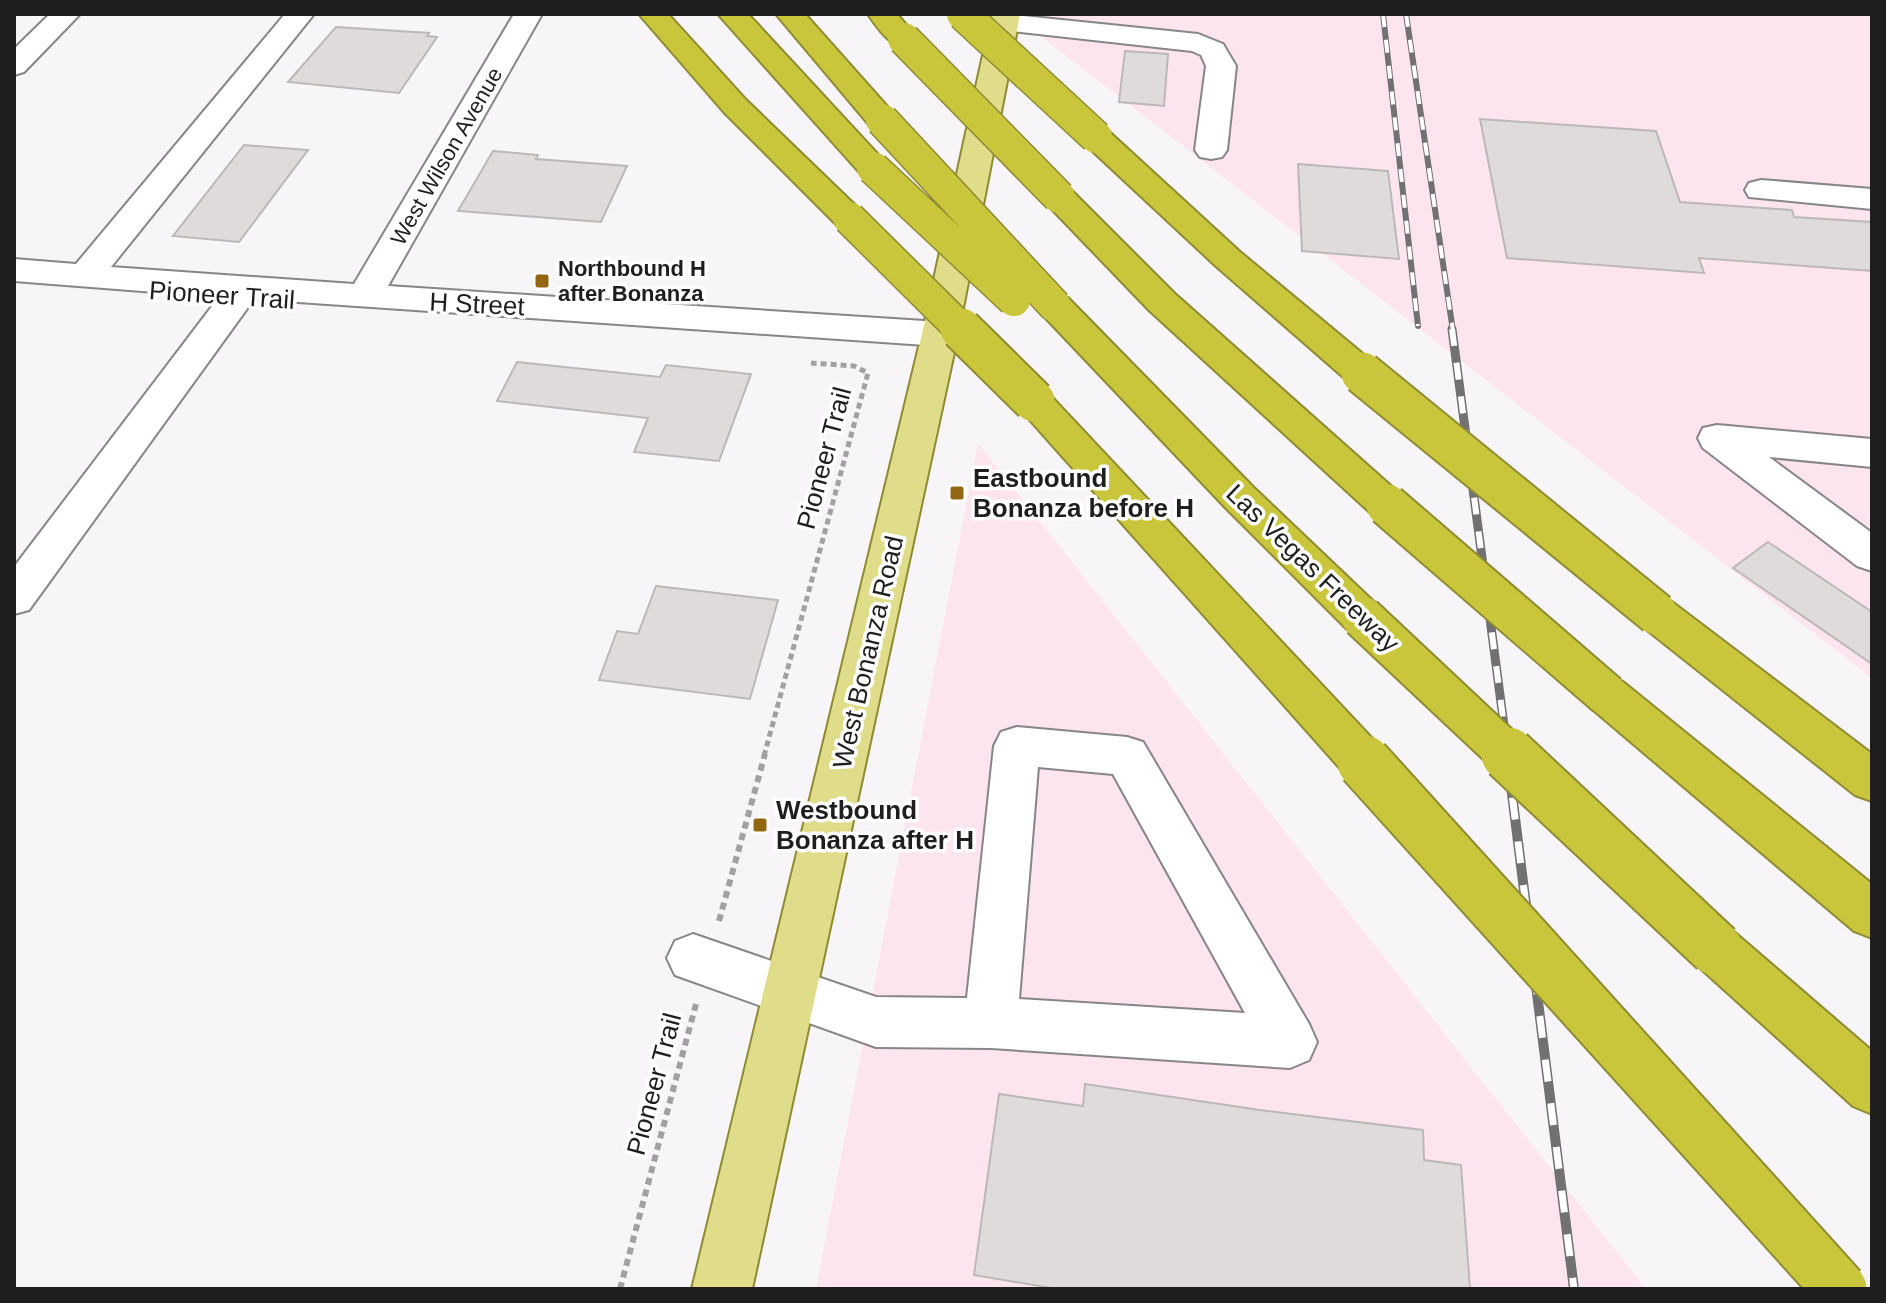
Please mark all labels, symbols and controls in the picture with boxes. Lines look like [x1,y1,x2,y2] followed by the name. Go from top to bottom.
[385,63,508,250] street label: West Wilson Avenue
[558,256,706,306] place label: Northbound H after Bonanza
[533,272,551,290] marker: Northbound H after Bonanza
[148,275,296,315] street label: Pioneer Trail
[429,287,526,322] street label: H Street
[791,384,857,532] street label: Pioneer Trail
[973,463,1194,523] place label: Eastbound Bonanza before H
[1220,478,1406,658] street label: Las Vegas Freeway
[948,484,966,502] marker: Eastbound Bonanza before H
[827,533,909,771] street label: West Bonanza Road
[776,795,974,855] place label: Westbound Bonanza after H
[751,816,769,834] marker: Westbound Bonanza after H
[621,1010,687,1158] street label: Pioneer Trail

